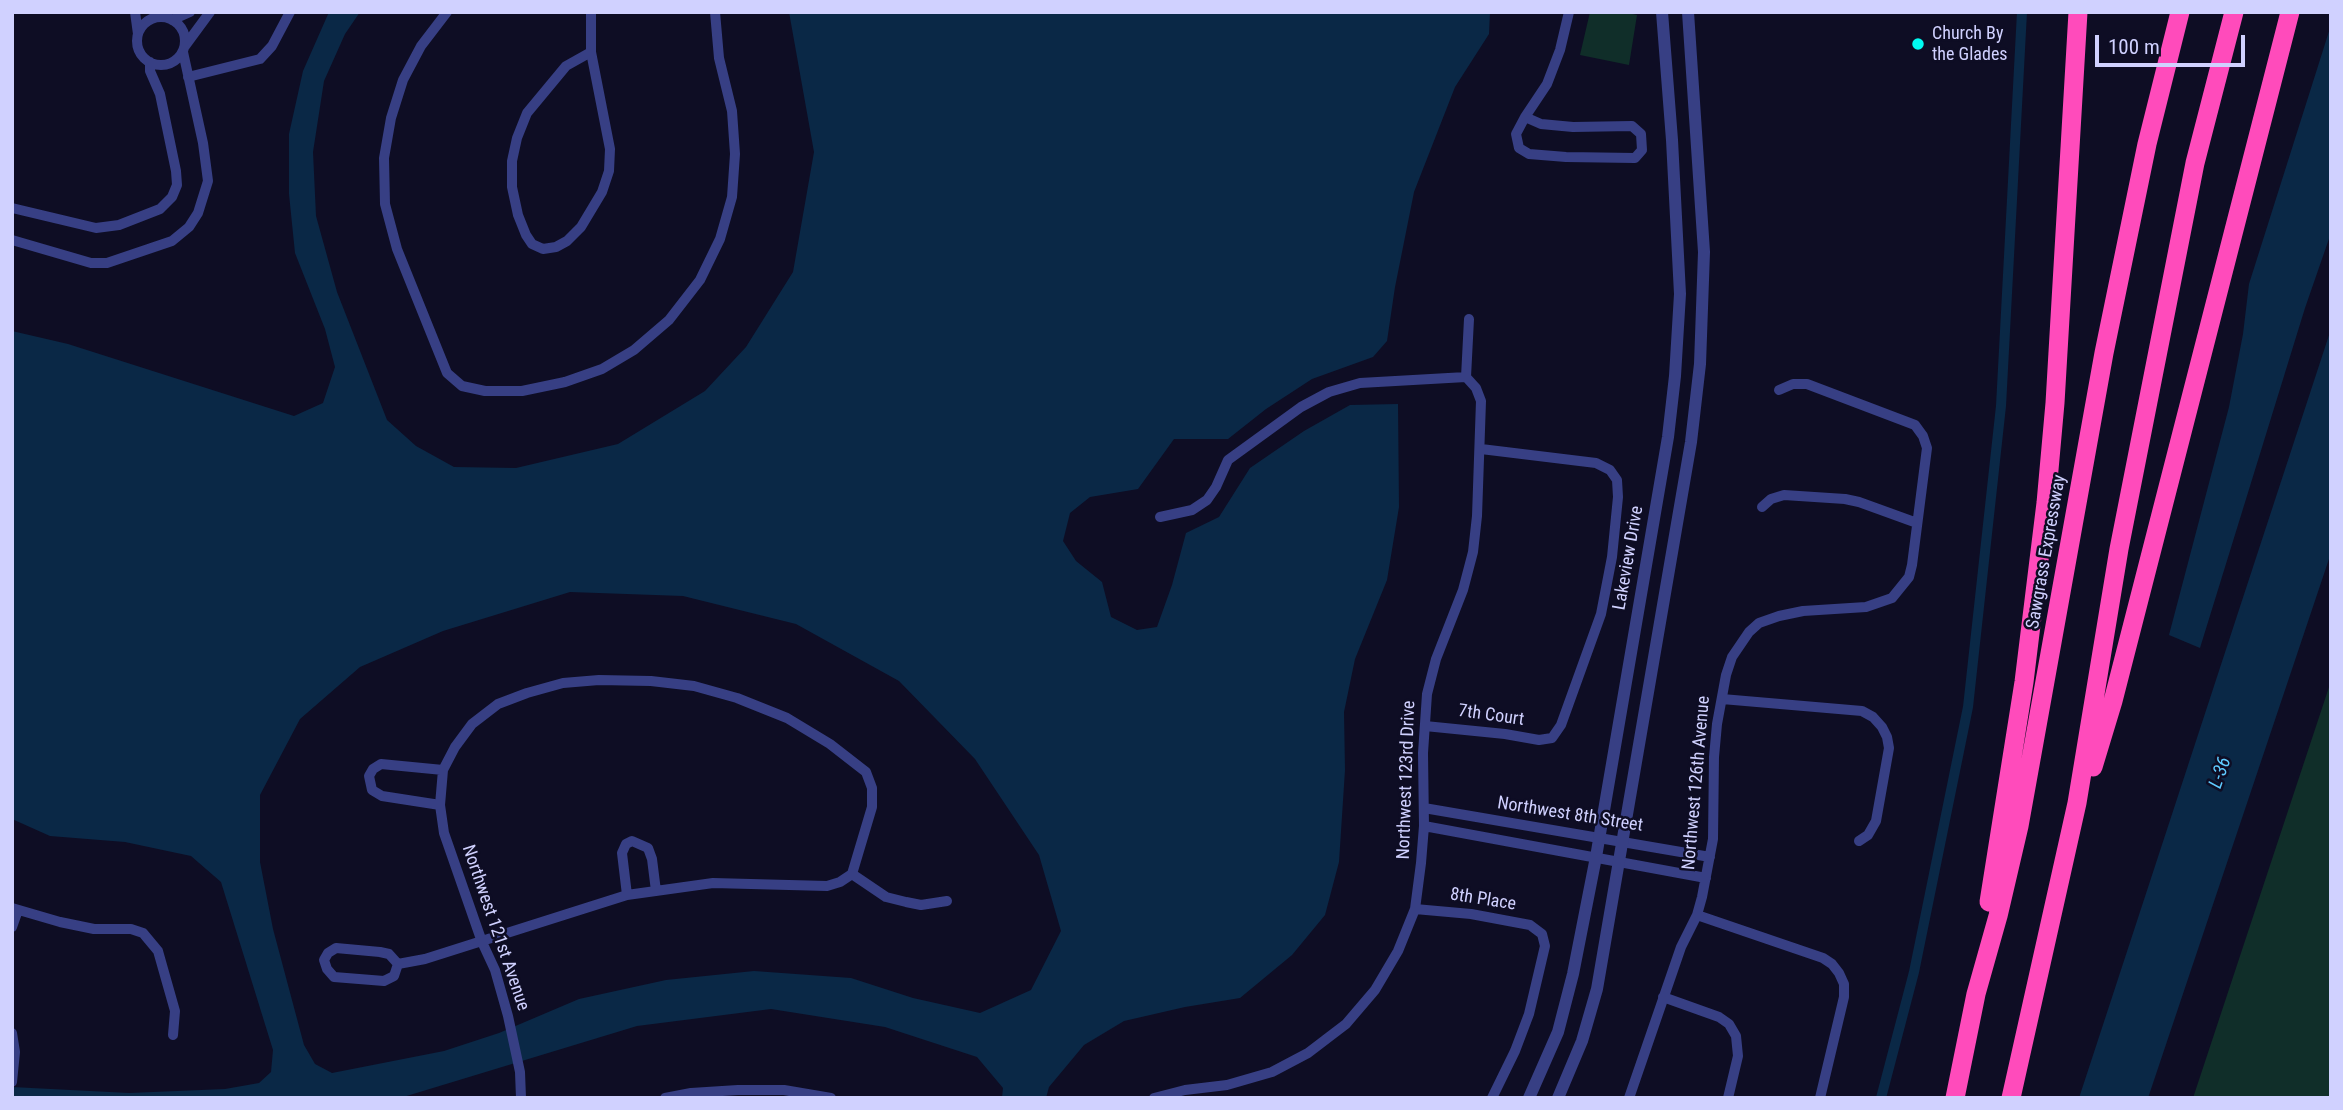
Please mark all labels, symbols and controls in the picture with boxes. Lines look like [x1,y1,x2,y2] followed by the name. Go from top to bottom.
[2098,21,2248,65] scale bar
[1932,23,2008,66] place label: Church By the Glades
[2108,35,2160,59] text: 100 m
[1910,36,1926,52] marker: Church By the Glades
[2023,473,2071,631] street label: Sawgrass Expressway
[1609,504,1649,612] street label: Lakeview Drive
[1679,695,1715,871] street label: Northwest 126th Avenue
[1393,700,1421,860] street label: Northwest 123rd Drive
[1457,701,1525,731] street label: 7th Court
[2205,754,2237,792] water label: L-36
[1496,793,1644,837] street label: Northwest 8th Street
[456,842,534,1014] street label: Northwest 121st Avenue
[1448,884,1518,916] street label: 8th Place

